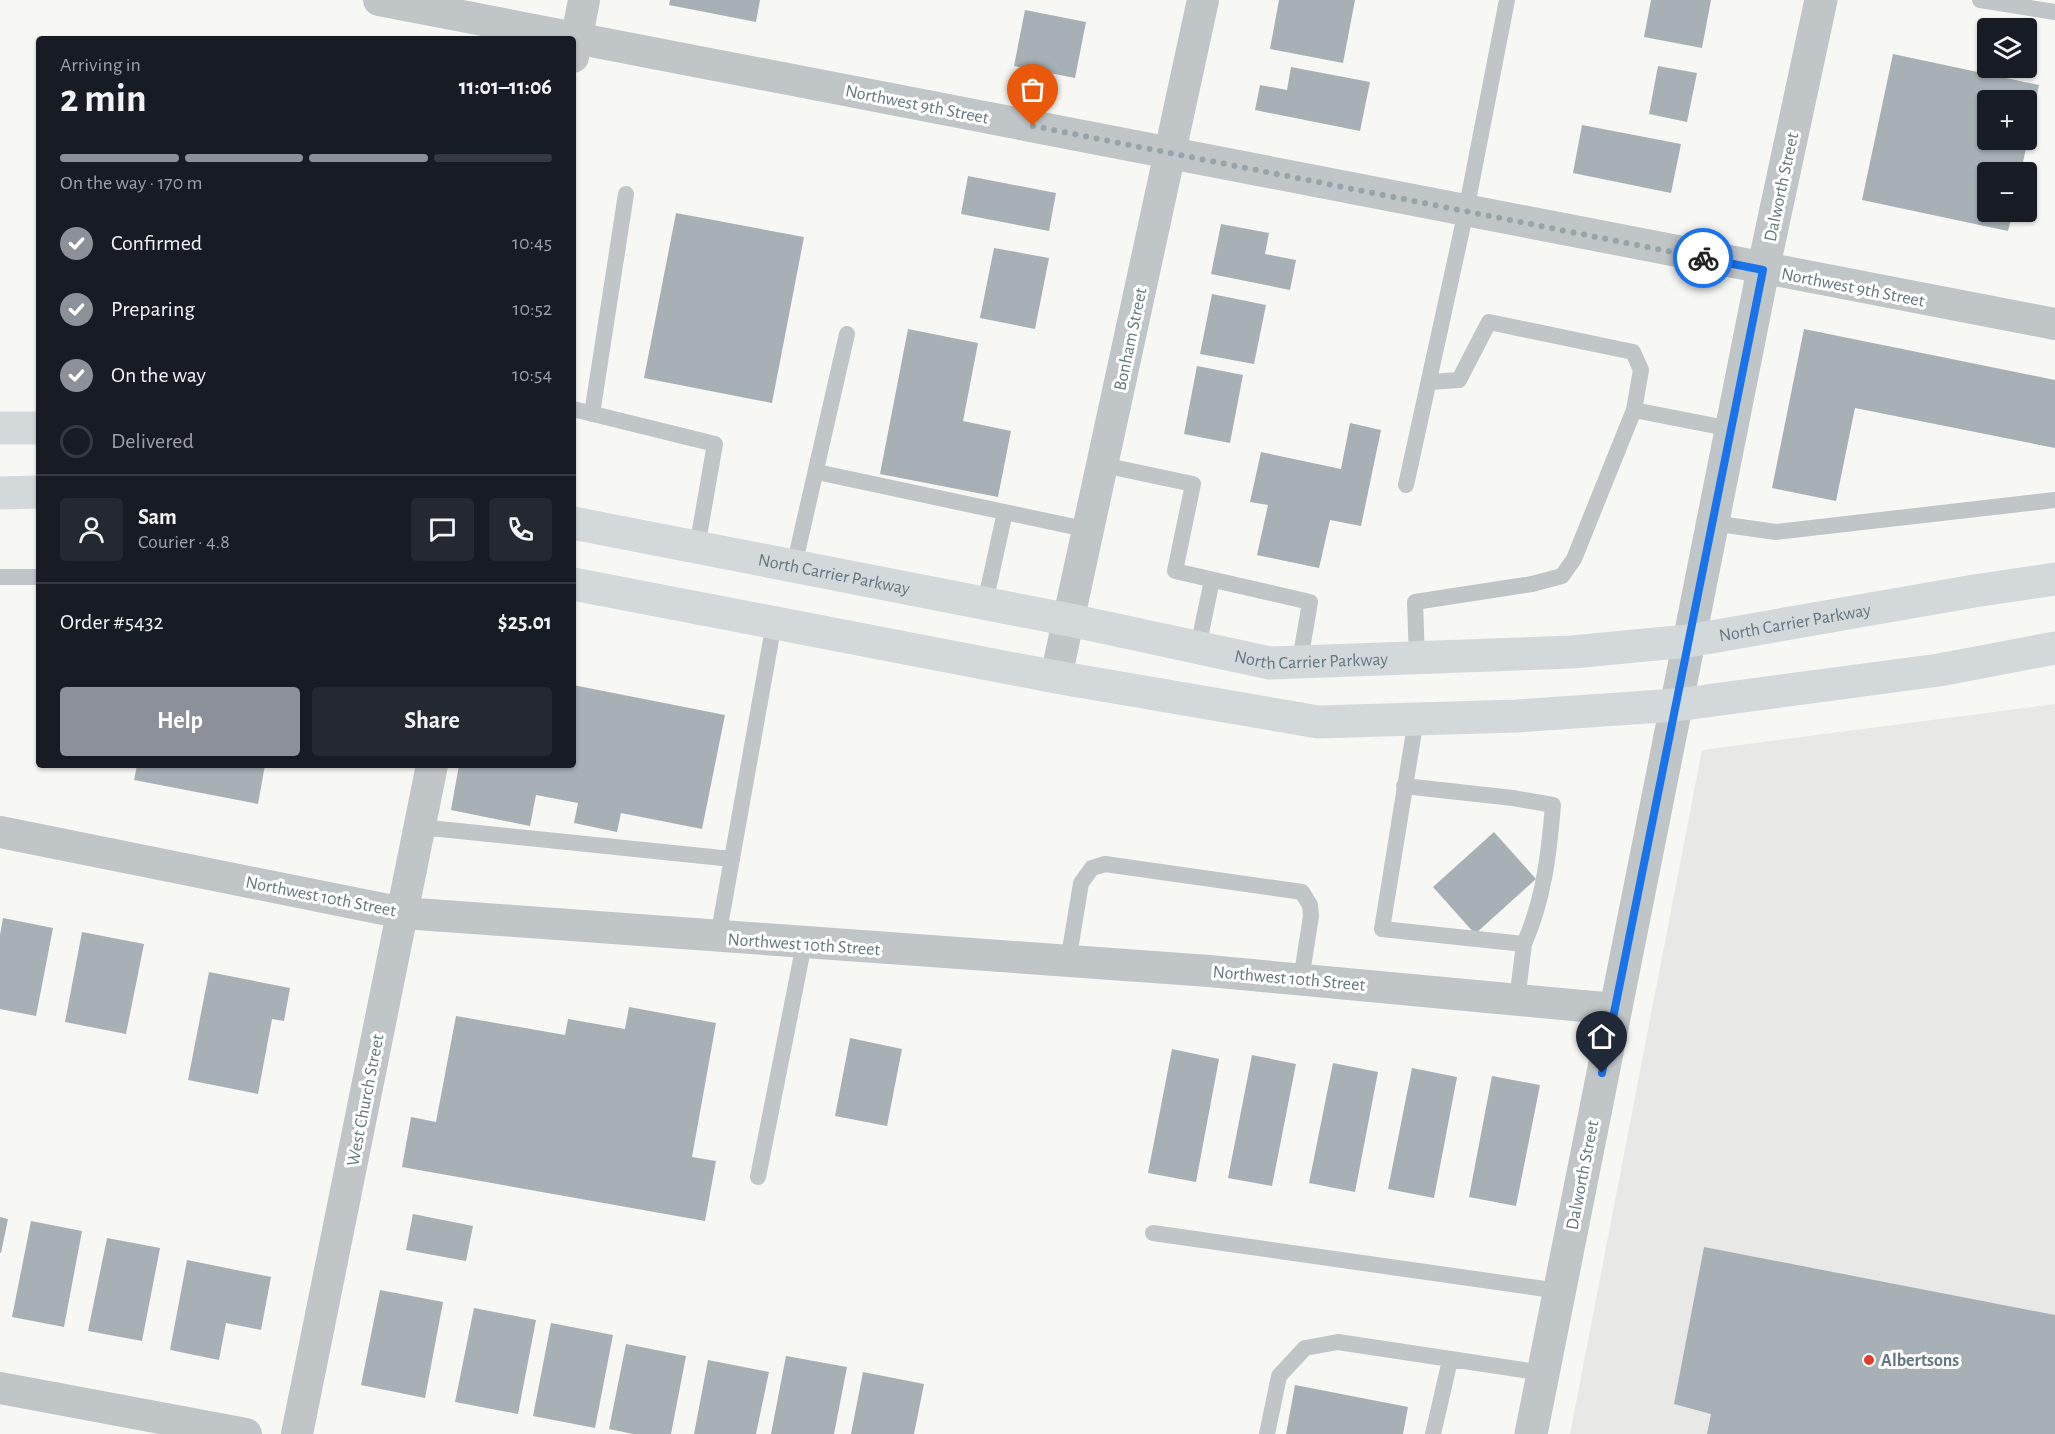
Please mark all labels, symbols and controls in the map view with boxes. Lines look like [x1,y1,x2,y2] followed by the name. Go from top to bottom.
[1977,18,2037,222] map controls
[1977,18,2037,78] button: layers
[60,55,141,75] text: Arriving in
[1007,64,1058,126] pin
[1016,73,1049,106] icon: bag
[459,76,552,98] text: 11:01–11:06
[60,80,147,119] text: 2 min
[844,82,990,128] street label: Northwest 9th Street
[1977,90,2037,150] button: +
[1762,131,1802,243] street label: Dalworth Street
[1977,162,2037,222] button: −
[60,173,203,193] text: On the way · 170 m
[60,227,93,260] icon: check
[1673,228,1733,288] courier
[111,232,202,254] text: Confirmed
[512,233,552,253] text: 10:45
[1687,242,1720,275] icon: bike
[1780,265,1926,311] street label: Northwest 9th Street
[1111,286,1151,392] street label: Bonham Street
[60,293,93,326] icon: check
[111,298,195,320] text: Preparing
[513,299,552,319] text: 10:52
[60,359,93,392] icon: check
[111,364,206,386] text: On the way
[512,365,552,385] text: 10:54
[111,430,194,452] text: Delivered
[60,498,123,561] button: person
[411,498,474,561] button: chat
[489,498,552,561] button: phone
[138,506,177,528] text: Sam
[138,532,230,552] text: Courier · 4.8
[757,551,911,599] street label: North Carrier Parkway
[1718,601,1873,645] street label: North Carrier Parkway
[60,611,164,633] text: Order #5432
[498,611,552,633] text: $25.01
[1233,648,1389,673] street label: North Carrier Parkway
[60,687,300,756] button: Help
[312,687,552,756] button: Share
[244,874,398,920] street label: Northwest 10th Street
[727,931,881,959] street label: Northwest 10th Street
[1212,963,1366,995] street label: Northwest 10th Street
[1576,1011,1627,1073] pin
[1585,1020,1618,1053] icon: home
[344,1032,388,1168] street label: West Church Street
[1564,1119,1602,1231] street label: Dalworth Street
[1881,1352,1959,1370] place label: Albertsons
[1862,1353,1876,1367] marker: Albertsons

